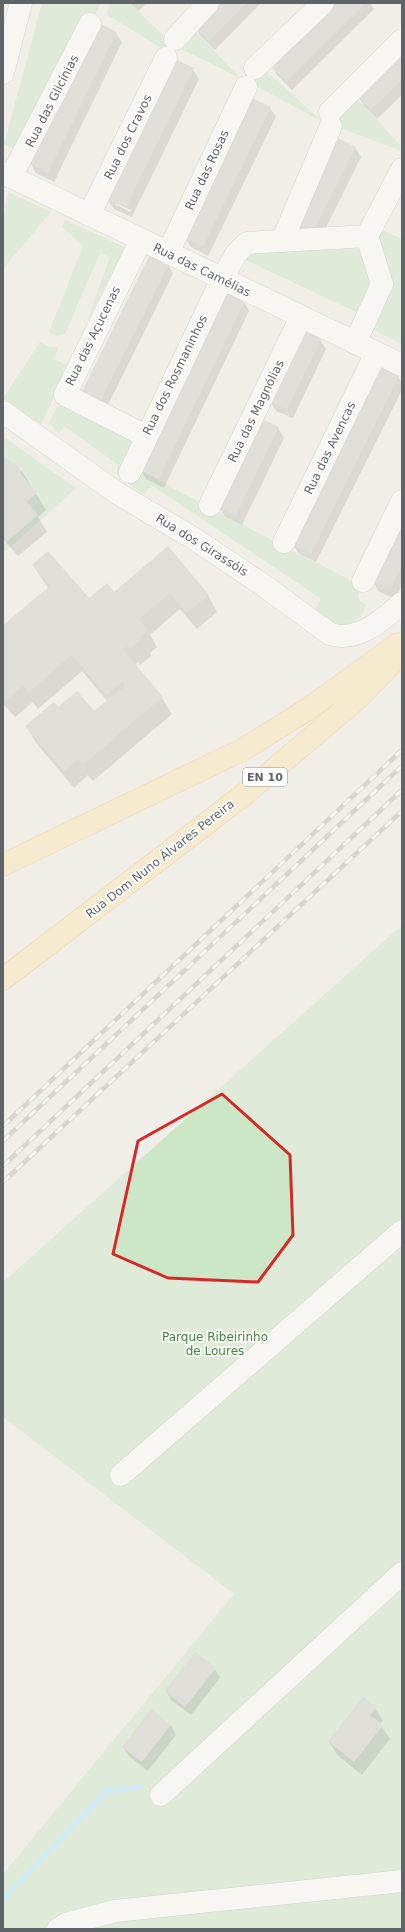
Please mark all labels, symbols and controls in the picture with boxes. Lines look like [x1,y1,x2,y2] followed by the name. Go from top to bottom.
[23,52,81,150] street label: Rua das Glicínias
[101,92,155,182] street label: Rua dos Cravos
[182,128,232,212] street label: Rua das Rosas
[151,240,253,300] street label: Rua das Camélias
[63,284,123,388] street label: Rua das Açucenas
[140,313,210,437] street label: Rua dos Rosmaninhos
[225,358,287,464] street label: Rua das Magnólias
[301,399,359,497] street label: Rua das Avencas
[153,511,251,579] street label: Rua dos Girassóis
[243,768,287,786] road number: EN 10
[83,796,237,921] street label: Rua Dom Nuno Álvares Pereira
[162,1330,268,1358] park label: Parque Ribeirinho de Loures

